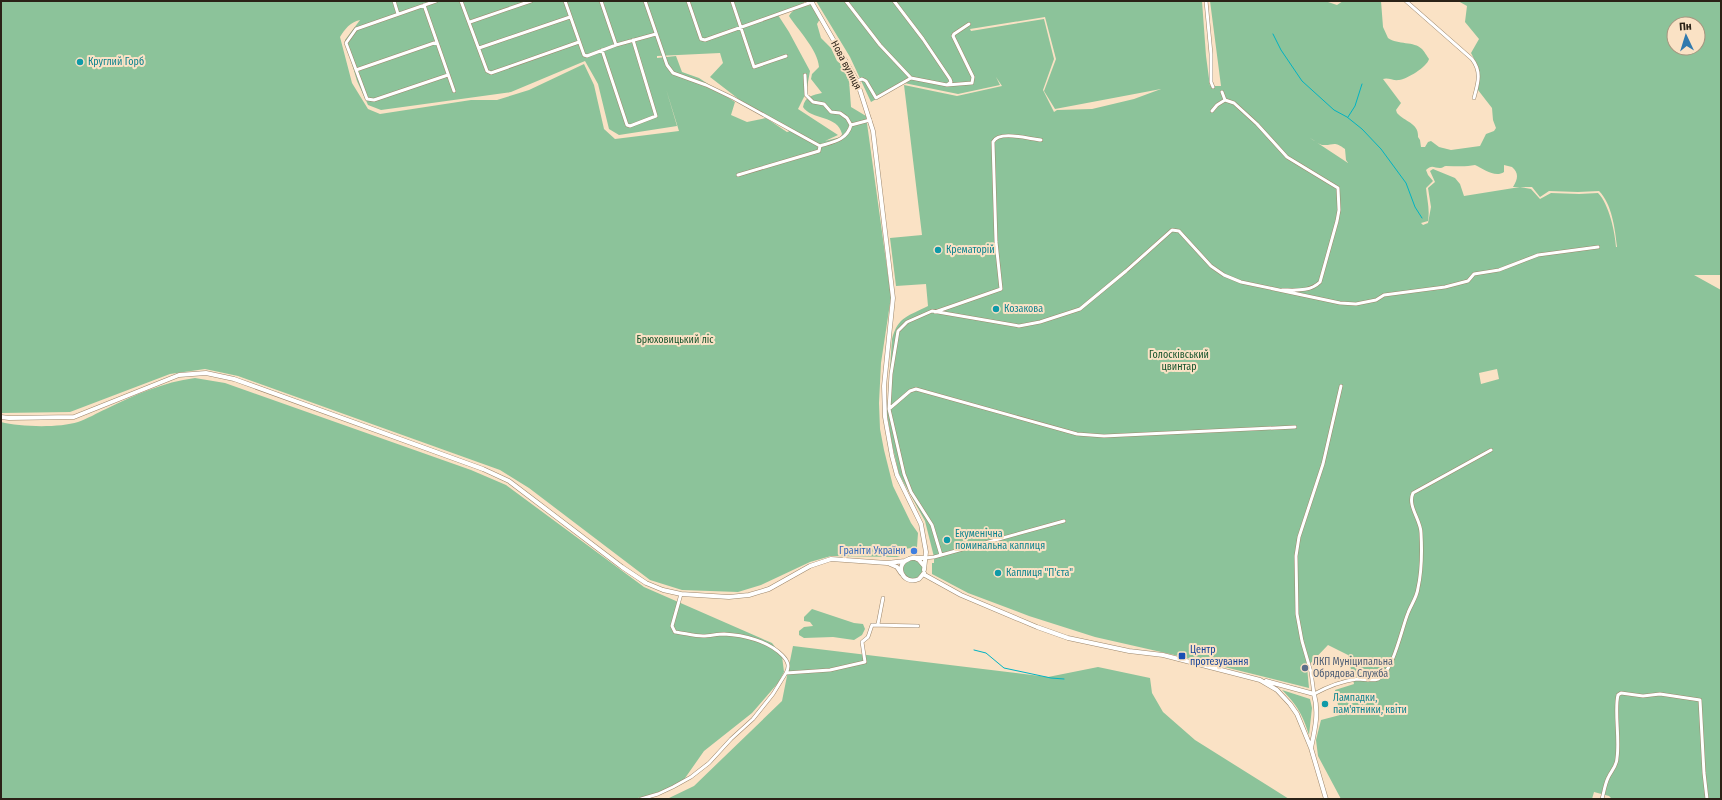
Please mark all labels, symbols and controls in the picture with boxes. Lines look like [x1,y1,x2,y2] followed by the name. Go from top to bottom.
[1666,16,1706,56] north arrow
[1679,20,1692,33] text: Пн
[828,39,864,91] street label: Нова вулиця
[88,56,144,68] place label: Круглий Горб
[75,57,85,67] marker: Круглий Горб
[946,243,995,256] place label: Крематорій
[933,245,943,255] marker: Крематорій
[1004,303,1043,315] place label: Козакова
[991,304,1001,314] marker: Козакова
[636,333,714,346] park label: Брюховицький ліс
[1149,348,1209,373] park label: Голосківський цвинтар
[955,527,1045,552] place label: Екуменічна поминальна каплиця
[942,535,952,545] marker: Екуменічна поминальна каплиця
[839,544,906,557] place label: Граніти України
[909,546,919,556] marker: Граніти України
[1006,567,1073,579] place label: Каплиця "П'єта"
[993,568,1003,578] marker: Каплиця "П'єта"
[1190,644,1248,668] place label: Центр протезування
[1177,651,1187,661] marker: Центр протезування
[1313,655,1393,680] place label: ЛКП Муніципальна Обрядова Служба
[1300,663,1310,673] marker: ЛКП Муніципальна Обрядова Служба
[1333,692,1407,716] place label: Лампадки, пам'ятники, квіти
[1320,699,1330,709] marker: Лампадки, пам'ятники, квіти

